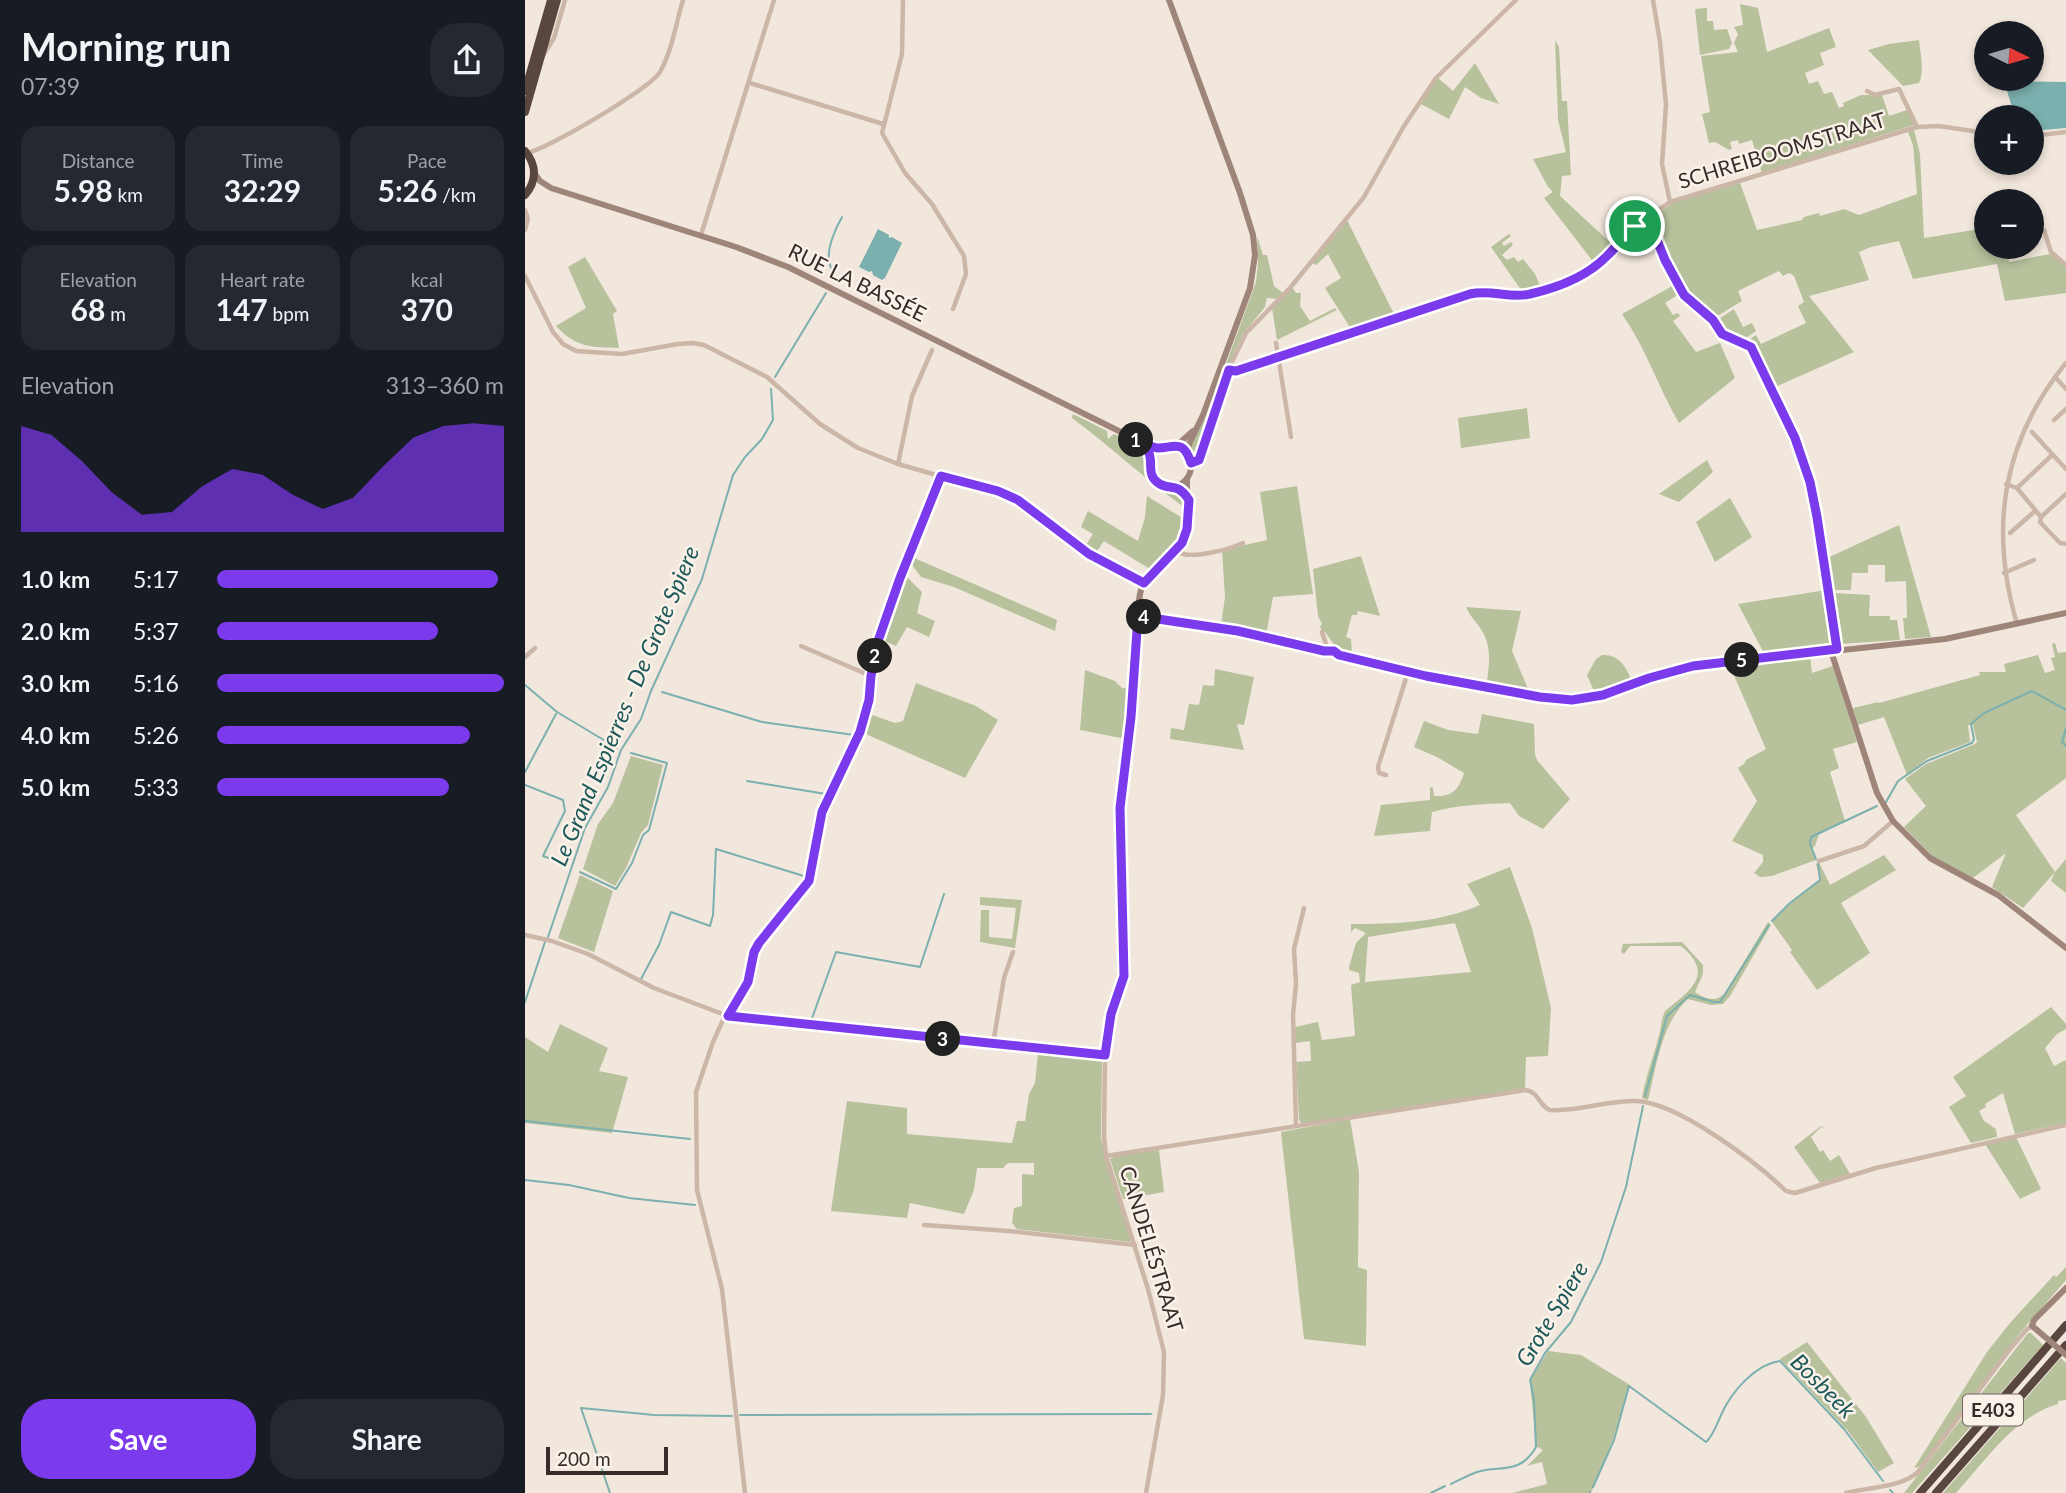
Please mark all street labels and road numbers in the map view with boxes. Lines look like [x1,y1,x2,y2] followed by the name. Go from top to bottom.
[1675,106,1889,193] street label: SCHREIBOOMSTRAAT
[785,237,931,326] street label: RUE LA BASSÉE
[1115,1163,1190,1335] street label: CANDELÉSTRAAT
[1963,1394,2023,1426] road number: E403

